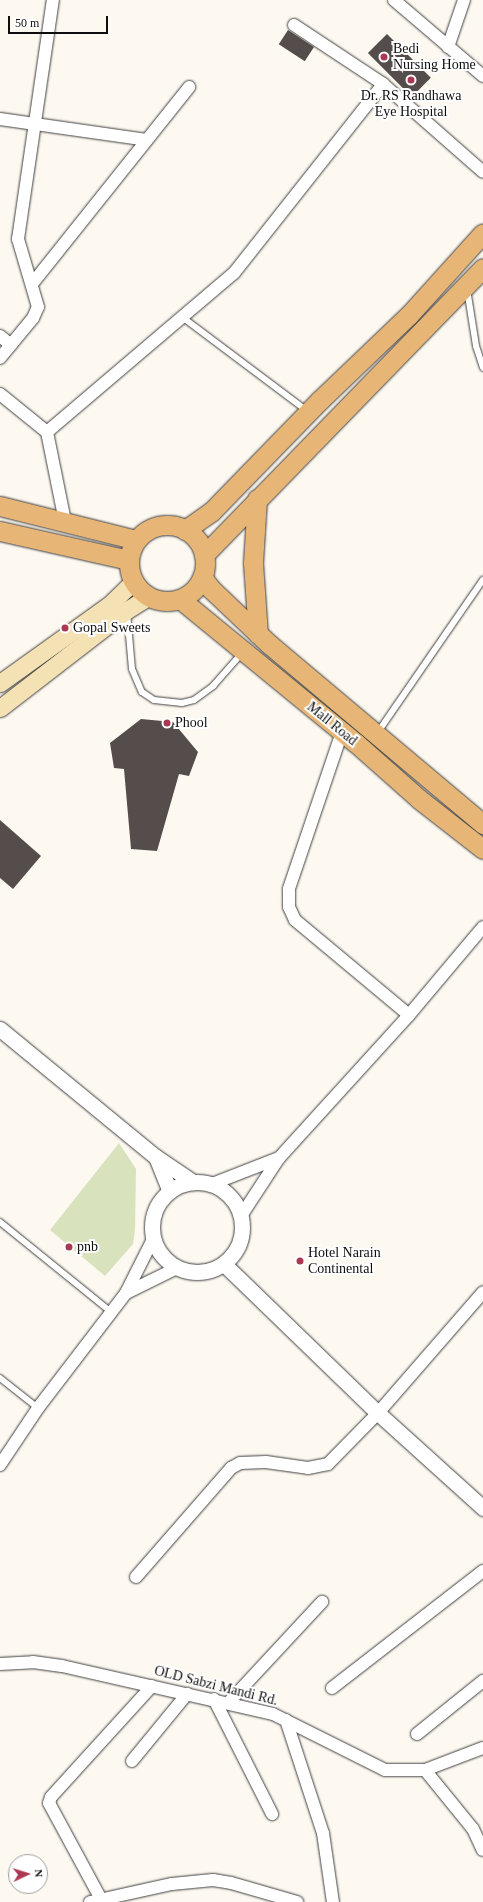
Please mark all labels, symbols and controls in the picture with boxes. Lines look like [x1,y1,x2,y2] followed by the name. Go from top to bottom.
[10,8,110,34] scale bar
[15,16,39,30] text: 50 m
[393,41,476,74] place label: Bedi Nursing Home
[378,51,390,63] marker: Bedi Nursing Home
[405,74,417,86] marker: Dr. RS Randhawa Eye Hospital
[361,88,461,120] place label: Dr. RS Randhawa Eye Hospital
[73,620,150,636] place label: Gopal Sweets
[60,623,70,633] marker: Gopal Sweets
[304,699,360,749] street label: Mall Road
[175,715,208,731] place label: Phool
[162,718,172,728] marker: Phool
[77,1239,98,1255] place label: pnb
[64,1242,74,1252] marker: pnb
[308,1245,381,1278] place label: Hotel Narain Continental
[295,1256,305,1266] marker: Hotel Narain Continental
[152,1663,280,1709] street label: OLD Sabzi Mandi Rd.
[8,1854,48,1894] north arrow
[33,1869,45,1878] text: N

